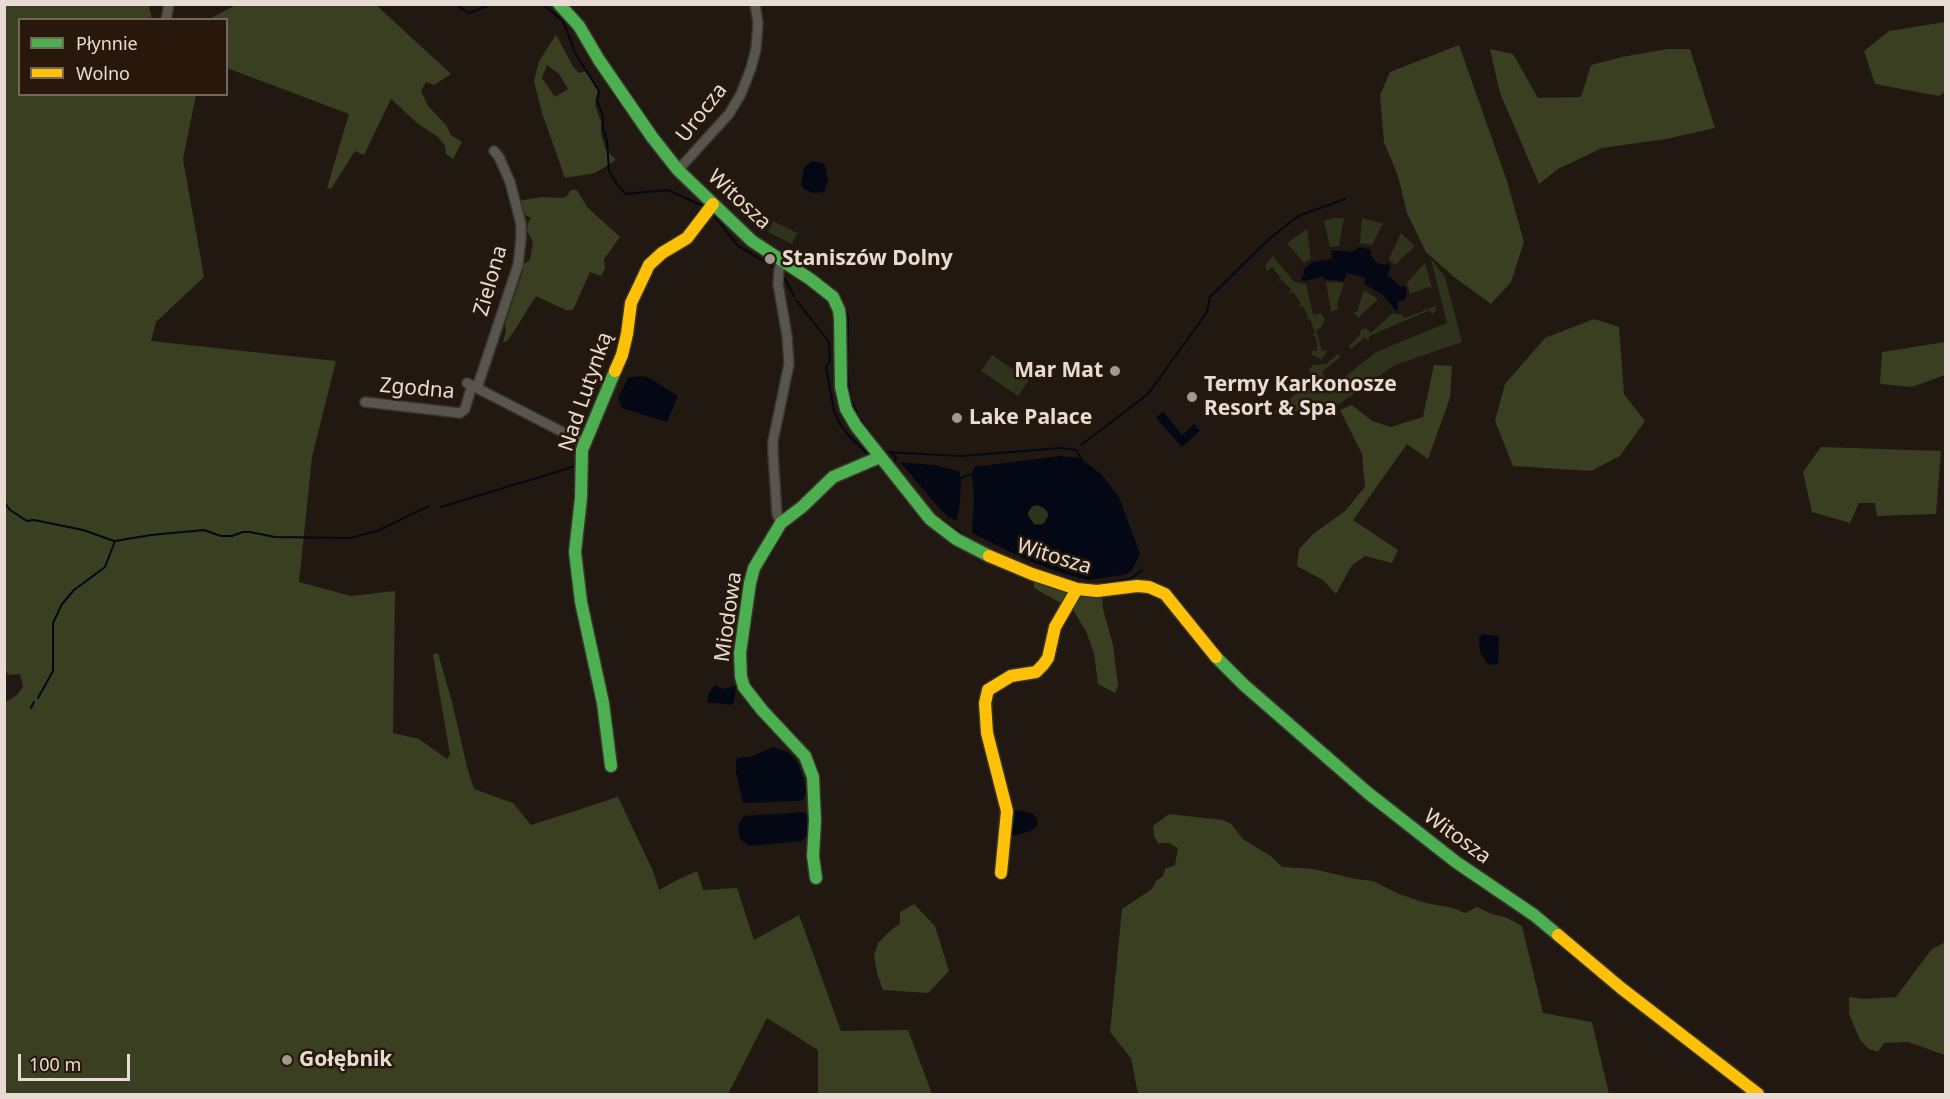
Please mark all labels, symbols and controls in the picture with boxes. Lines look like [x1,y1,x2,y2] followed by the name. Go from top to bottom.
[18,18,228,96] legend
[76,31,138,55] text: Płynnie
[76,61,130,85] text: Wolno
[671,78,733,148] street label: Urocza
[702,165,776,235] street label: Witosza
[469,243,513,319] street label: Zielona
[782,246,953,272] place label: Staniszów Dolny
[763,252,777,266] marker: Staniszów Dolny
[554,329,618,455] street label: Nad Lutynką
[1014,358,1103,384] place label: Mar Mat
[1108,364,1122,378] marker: Mar Mat
[1204,372,1397,422] place label: Termy Karkonosze Resort & Spa
[378,373,456,405] street label: Zgodna
[1185,390,1199,404] marker: Termy Karkonosze Resort & Spa
[969,405,1092,431] place label: Lake Palace
[950,411,964,425] marker: Lake Palace
[1014,534,1094,580] street label: Witosza
[710,570,748,664] street label: Miodowa
[1418,804,1496,870] street label: Witosza
[21,1042,134,1080] scale bar
[299,1047,392,1073] place label: Gołębnik
[29,1052,81,1076] text: 100 m
[280,1053,294,1067] marker: Gołębnik

